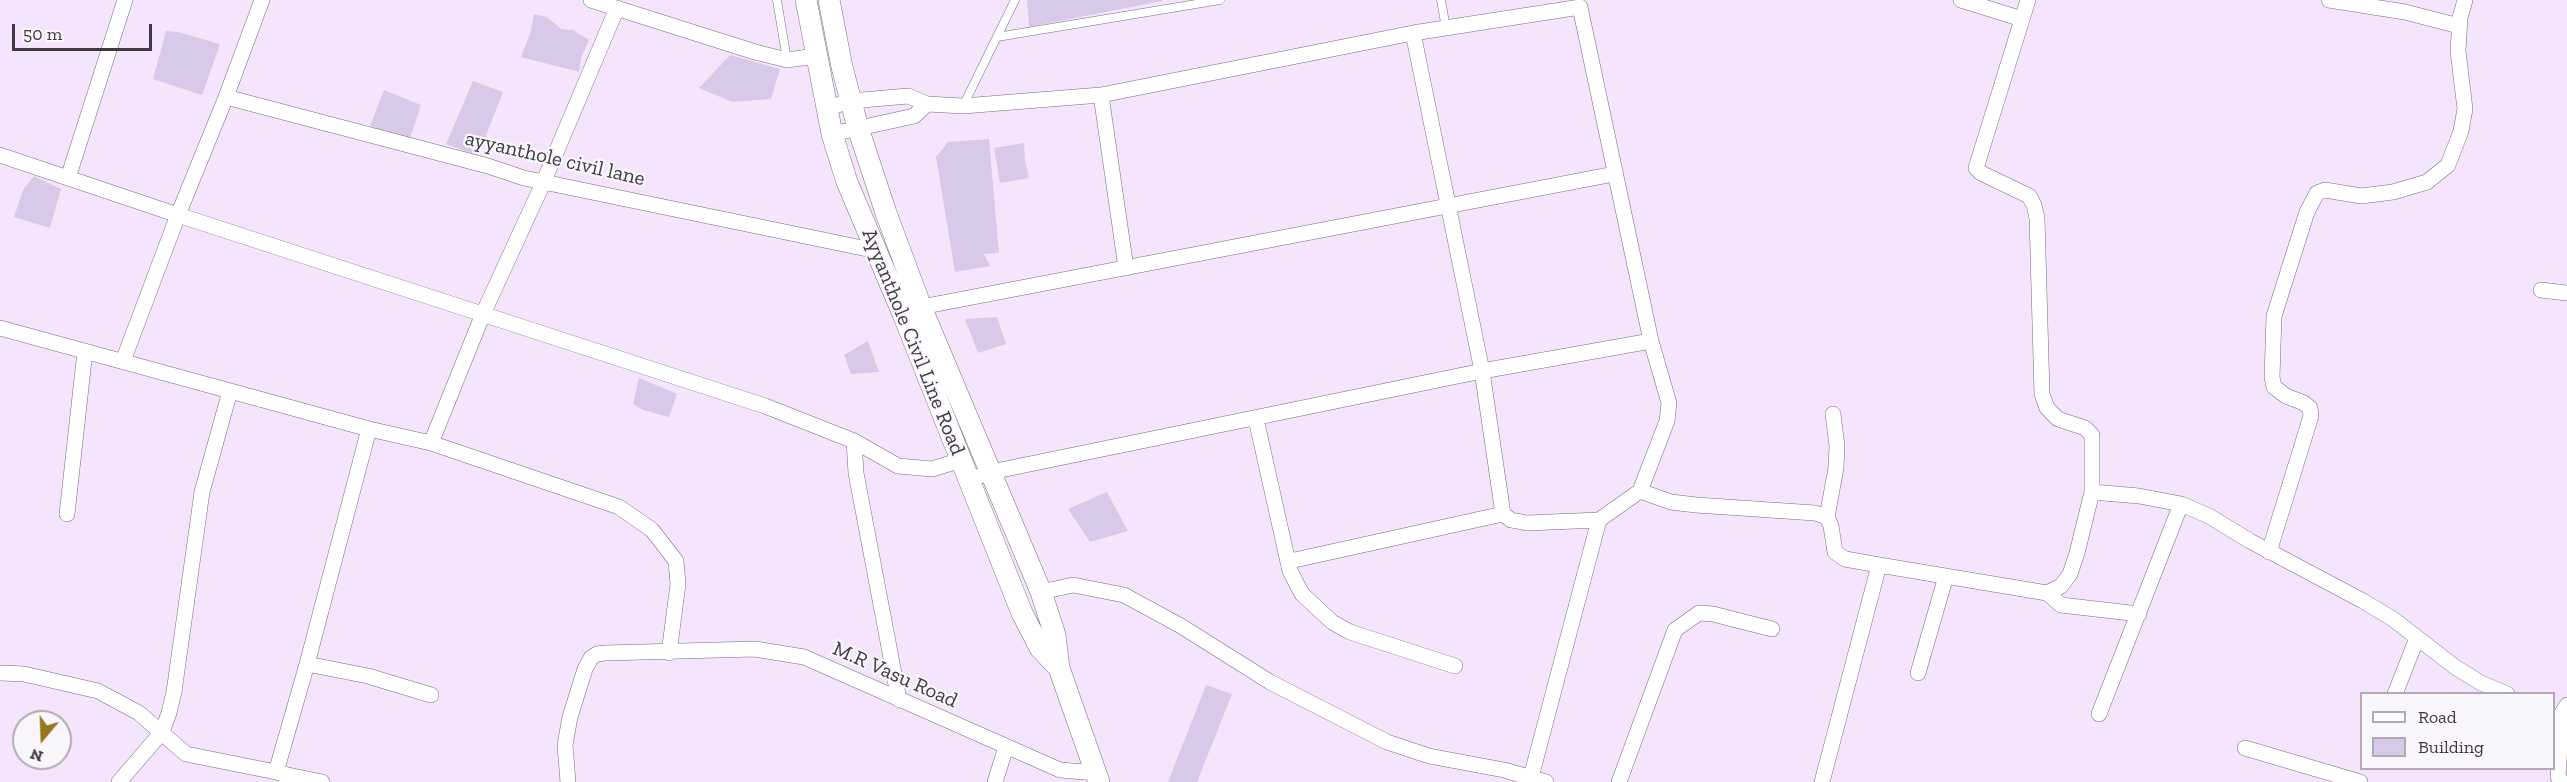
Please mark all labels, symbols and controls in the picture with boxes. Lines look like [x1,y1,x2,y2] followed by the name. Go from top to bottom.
[15,12,154,50] scale bar
[23,23,62,45] text: 50 m
[463,126,647,192] street label: ayyanthole civil lane
[856,225,970,459] street label: Ayyanthole Civil Line Road
[829,636,961,714] street label: M.R Vasu Road
[2360,692,2555,770] legend
[2418,706,2457,728] text: Road
[12,710,72,770] north arrow
[2418,736,2484,758] text: Building
[28,745,45,767] text: N

